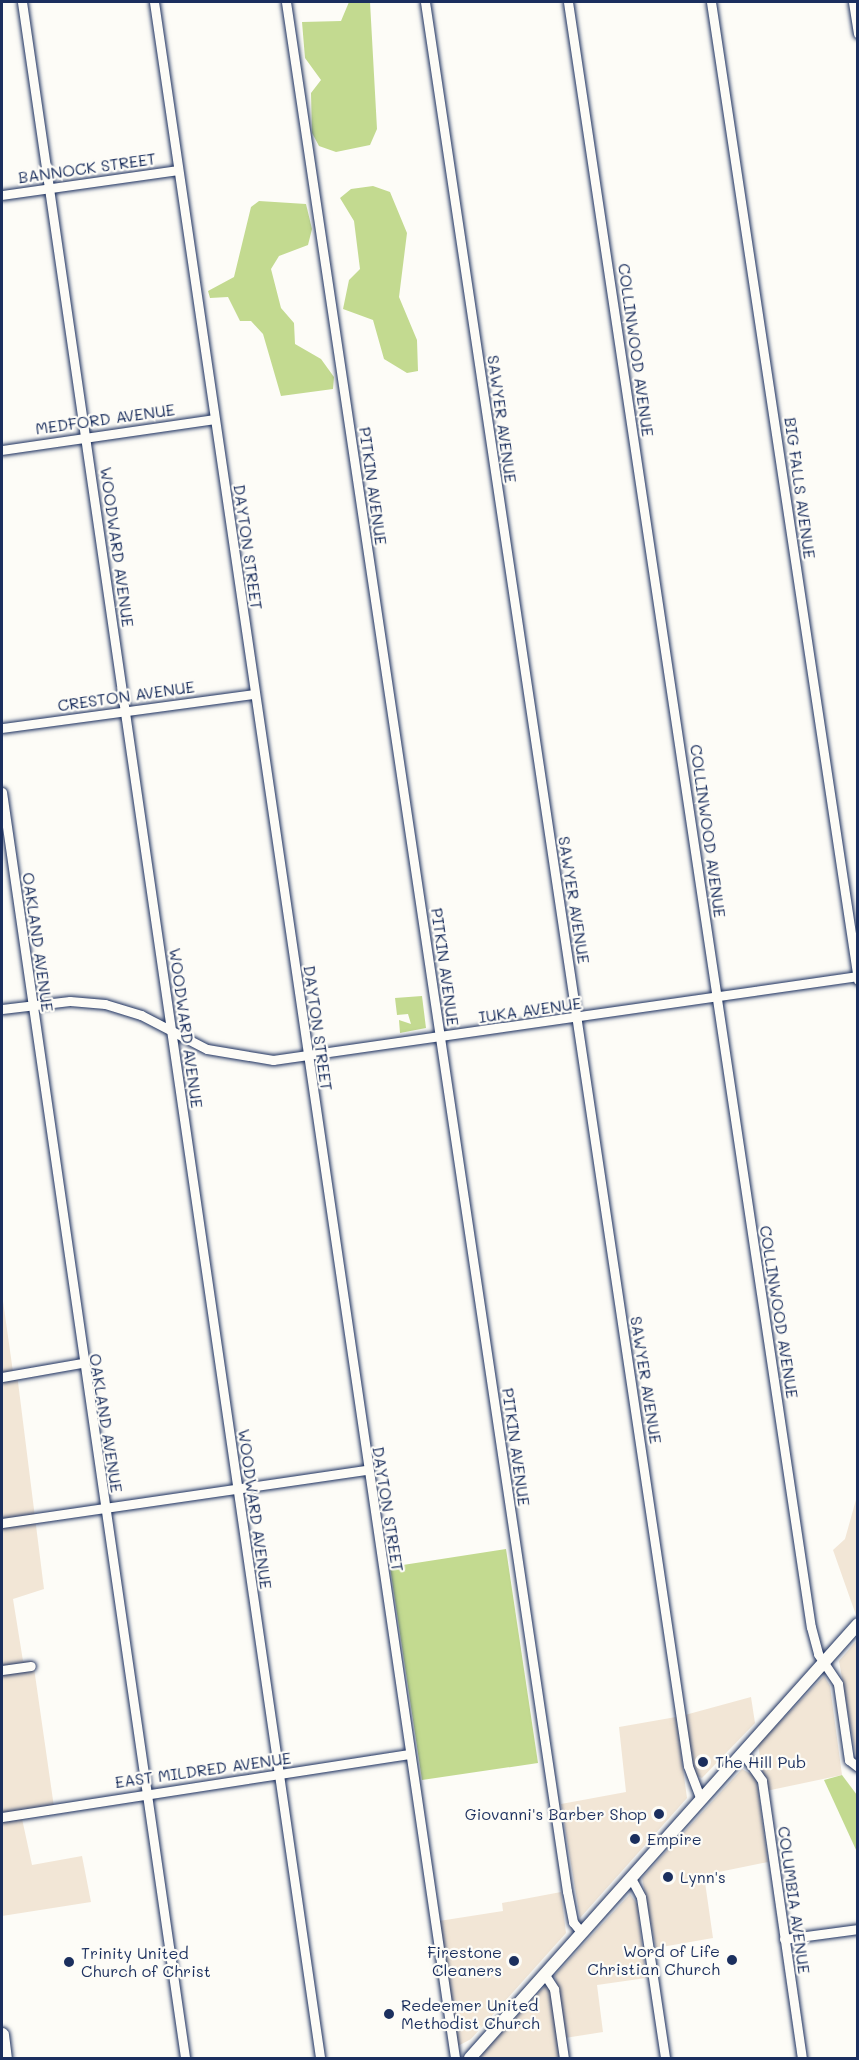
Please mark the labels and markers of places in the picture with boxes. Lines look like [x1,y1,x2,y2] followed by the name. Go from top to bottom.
[715,1752,806,1772] place label: The Hill Pub
[696,1755,710,1769] marker: The Hill Pub
[465,1804,647,1824] place label: Giovanni's Barber Shop
[652,1807,666,1821] marker: Giovanni's Barber Shop
[647,1829,702,1849] place label: Empire
[628,1832,642,1846] marker: Empire
[680,1867,726,1887] place label: Lynn's
[661,1870,675,1884] marker: Lynn's
[587,1941,720,1979] place label: Word of Life Christian Church
[427,1942,502,1980] place label: Firestone Cleaners
[81,1943,211,1981] place label: Trinity United Church of Christ
[725,1953,739,1967] marker: Word of Life Christian Church
[507,1954,521,1968] marker: Firestone Cleaners
[62,1955,76,1969] marker: Trinity United Church of Christ
[401,1995,540,2033] place label: Redeemer United Methodist Church
[382,2007,396,2021] marker: Redeemer United Methodist Church

